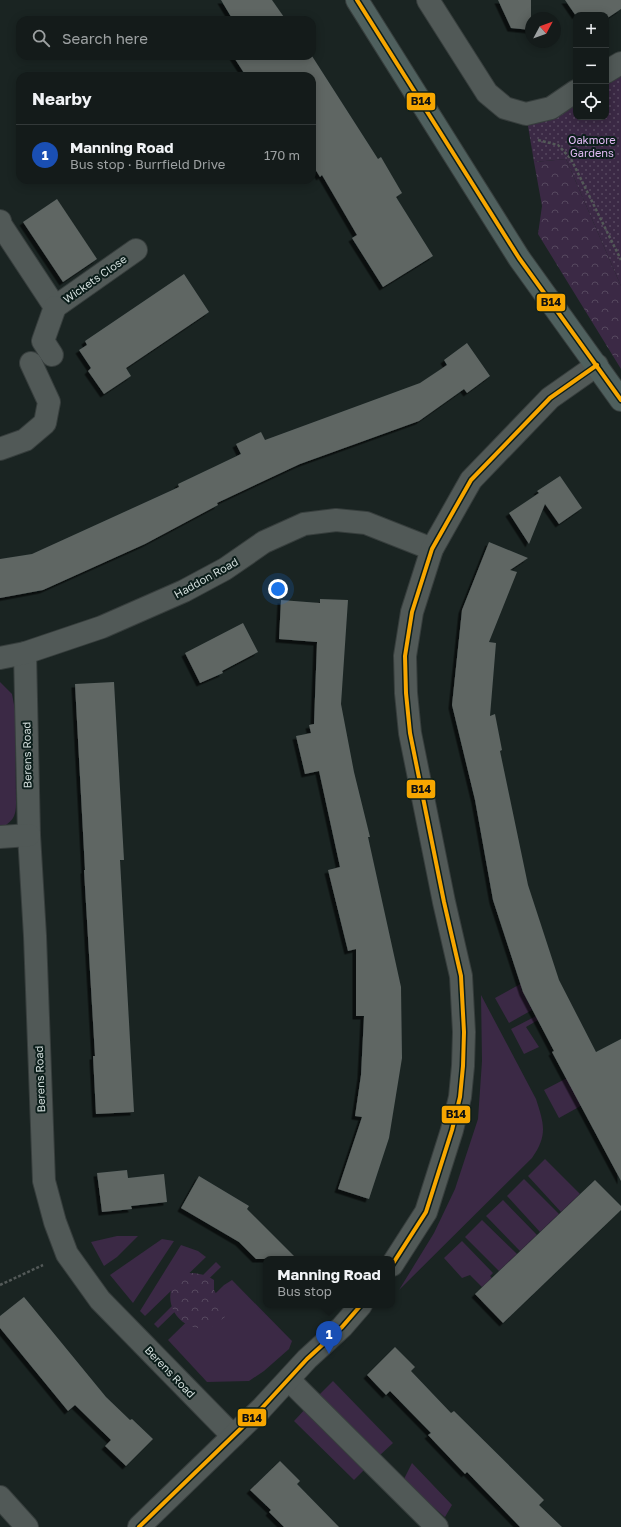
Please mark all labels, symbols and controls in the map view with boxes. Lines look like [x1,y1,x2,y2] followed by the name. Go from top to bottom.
[525,12,561,48] north arrow
[573,12,609,120] map controls
[573,12,609,48] button: +
[16,16,316,60] search box
[30,27,52,49] icon: search
[62,29,148,47] text: Search here
[573,48,609,84] button: −
[573,84,609,120] button: locate
[32,88,92,109] text: Nearby
[406,92,436,111] line badge: B14
[411,94,431,107] text: B14
[568,133,616,159] park label: Oakmore Gardens
[70,138,173,156] text: Manning Road
[42,147,48,163] text: 1
[264,147,300,163] text: 170 m
[70,156,225,172] text: Bus stop · Burrfield Drive
[60,252,129,305] street label: Wickets Close
[536,293,566,312] line badge: B14
[541,295,561,308] text: B14
[171,555,240,601] street label: Haddon Road
[268,579,288,599] your location
[19,722,34,788] street label: Berens Road
[406,779,436,799] line badge: B14
[411,782,431,795] text: B14
[32,1046,47,1113] street label: Berens Road
[441,1105,471,1124] line badge: B14
[446,1107,466,1120] text: B14
[263,1256,395,1308] popup
[277,1265,381,1283] text: Manning Road
[277,1283,332,1299] text: Bus stop
[316,1321,342,1354] pin: 1
[143,1343,198,1400] street label: Berens Road
[237,1408,267,1427] line badge: B14
[242,1411,262,1424] text: B14

